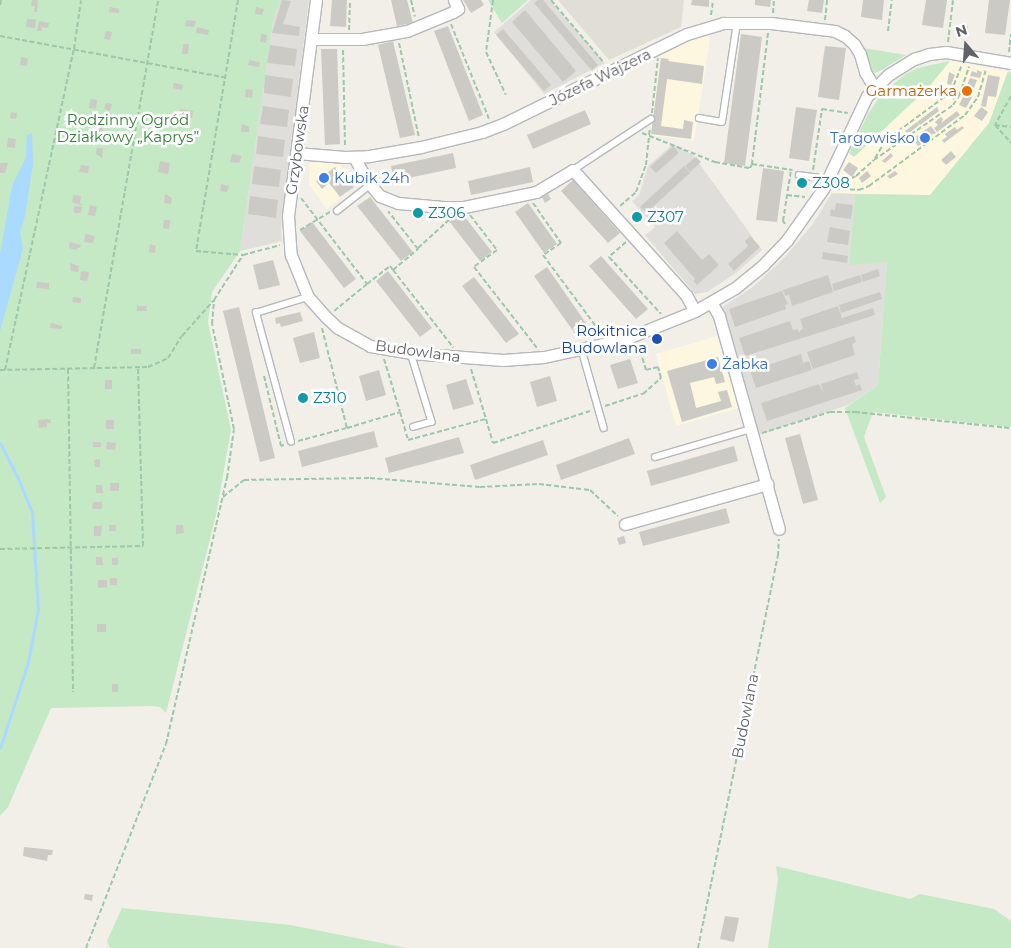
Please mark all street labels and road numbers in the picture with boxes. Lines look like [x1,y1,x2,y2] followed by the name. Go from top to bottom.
[546,45,654,109] street label: Józefa Wajzera
[282,104,312,196] street label: Grzybowska
[374,336,462,366] street label: Budowlana
[728,672,762,760] street label: Budowlana

